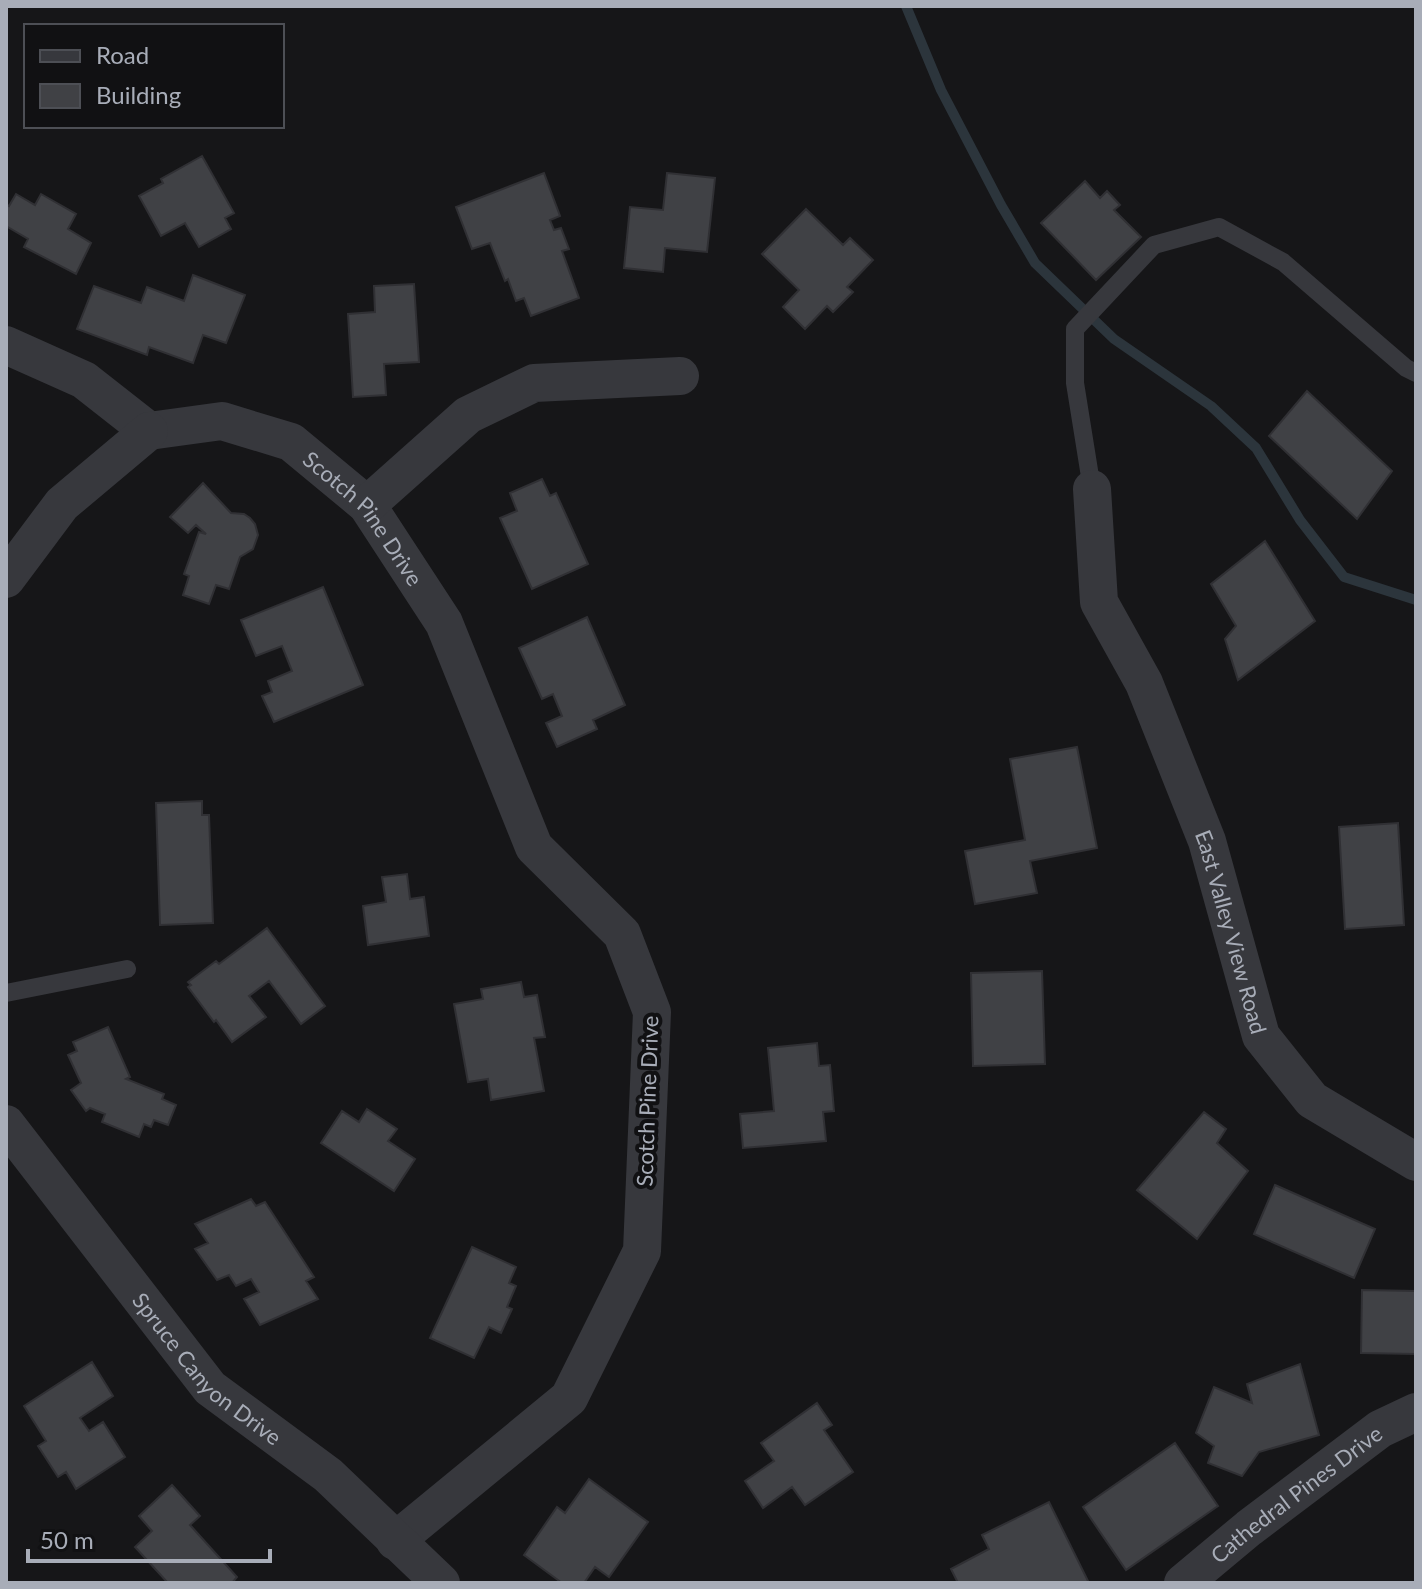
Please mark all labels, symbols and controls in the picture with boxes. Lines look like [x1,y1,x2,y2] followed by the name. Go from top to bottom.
[24,24,284,128] legend
[96,40,149,69] text: Road
[96,80,181,109] text: Building
[298,445,429,590] street label: Scotch Pine Drive
[1190,826,1273,1037] street label: East Valley View Road
[631,1015,663,1187] street label: Scotch Pine Drive
[128,1287,287,1450] street label: Spruce Canyon Drive
[1205,1419,1387,1568] street label: Cathedral Pines Drive
[28,1513,270,1563] scale bar
[40,1525,94,1554] text: 50 m

